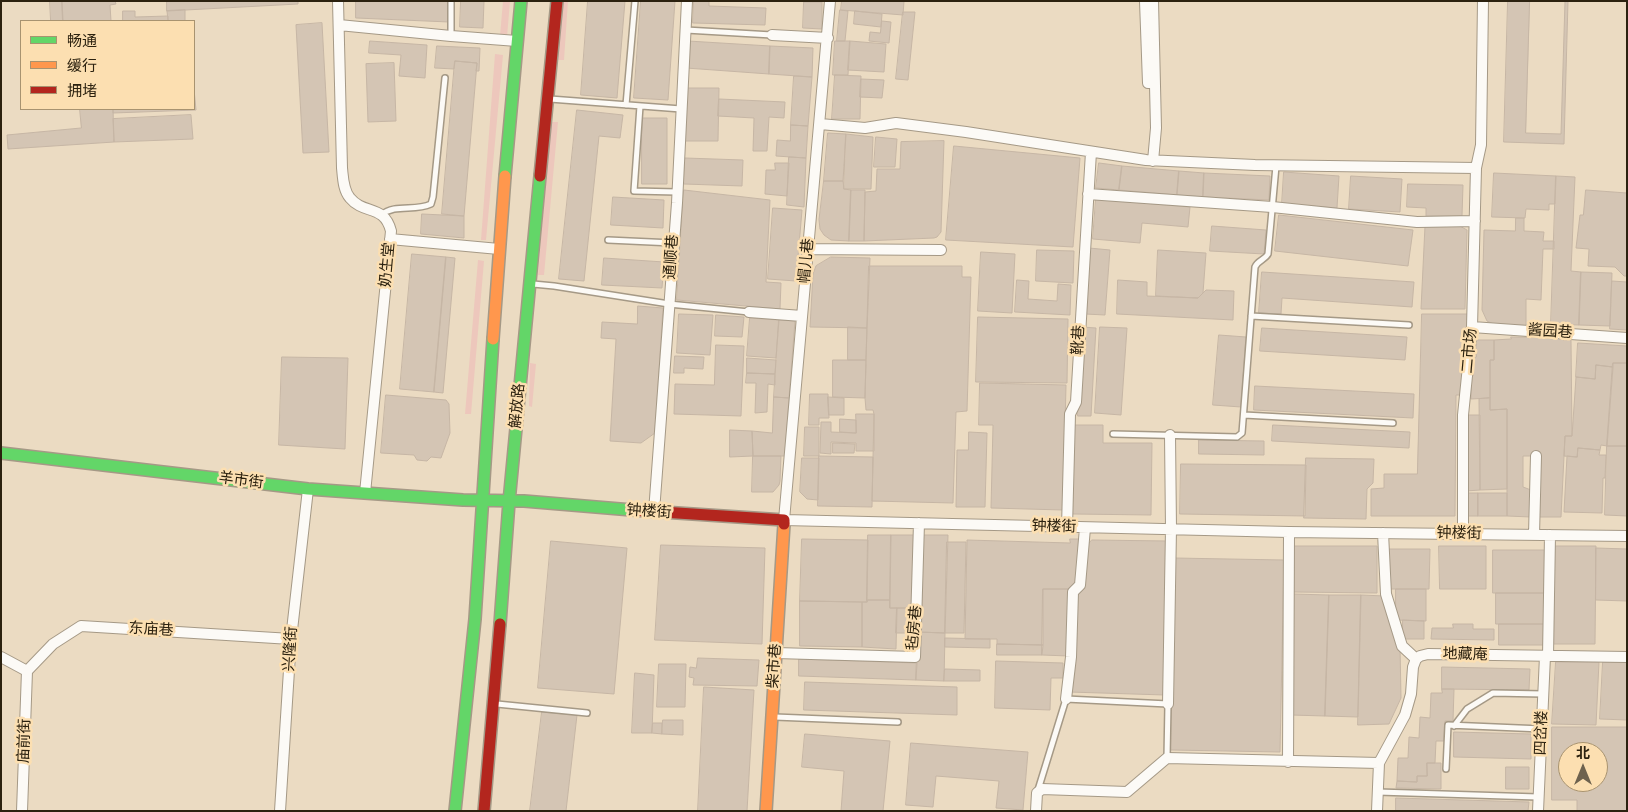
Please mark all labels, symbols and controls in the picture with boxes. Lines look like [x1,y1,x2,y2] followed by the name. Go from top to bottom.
[20,20,195,110] legend
[67,32,97,50] text: 畅通
[67,57,97,75] text: 缓行
[67,82,97,100] text: 拥堵
[661,234,683,280] street label: 通顺巷
[796,238,818,284] street label: 帽儿巷
[377,242,399,288] street label: 奶生堂
[1527,321,1573,343] street label: 酱园巷
[1069,325,1089,355] street label: 靴巷
[1459,328,1481,374] street label: 二市场
[507,383,529,429] street label: 解放路
[218,469,264,493] street label: 羊市街
[626,501,672,523] street label: 钟楼街
[1031,517,1077,537] street label: 钟楼街
[1436,525,1482,543] street label: 钟楼街
[904,605,926,651] street label: 毡房巷
[128,620,174,640] street label: 东庙巷
[280,626,302,672] street label: 兴隆街
[764,643,786,689] street label: 柴市巷
[1442,646,1488,664] street label: 地藏庵
[1532,710,1552,756] street label: 四岔楼
[15,718,35,764] street label: 庙前街
[1558,742,1608,792] north arrow
[1576,745,1590,761] text: 北

